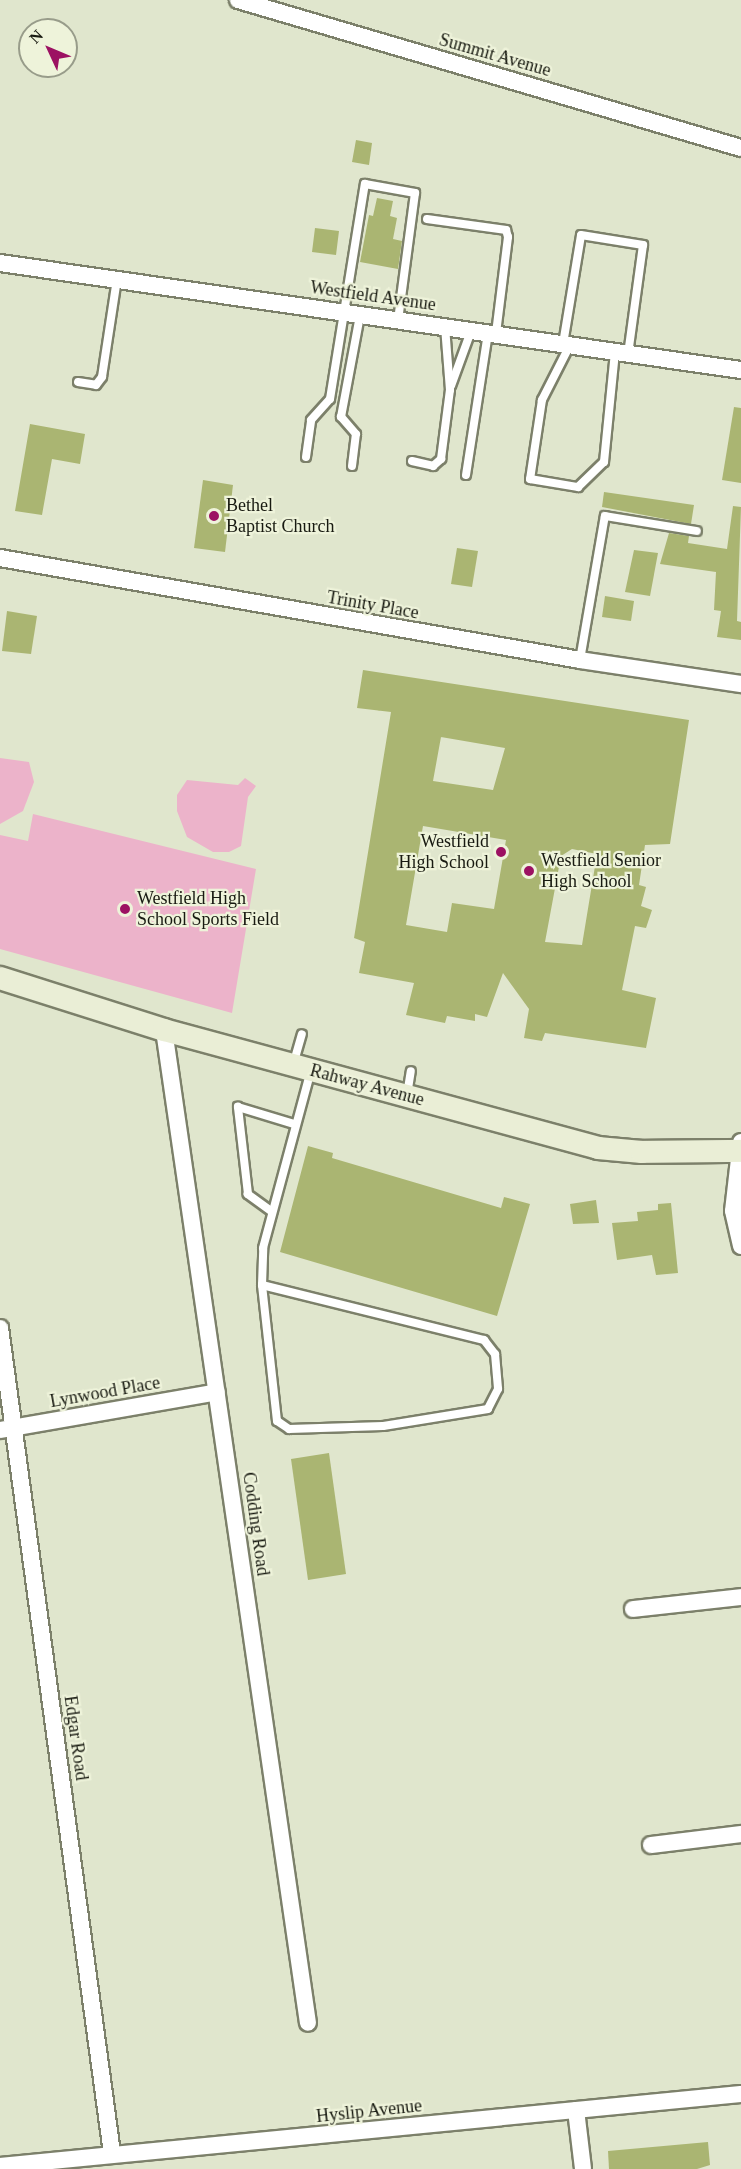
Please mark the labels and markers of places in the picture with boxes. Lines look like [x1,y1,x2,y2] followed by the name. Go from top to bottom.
[226,495,334,538] place label: Bethel Baptist Church
[207,509,221,523] marker: Bethel Baptist Church
[398,831,489,874] place label: Westfield High School
[494,845,508,859] marker: Westfield High School
[541,850,661,892] place label: Westfield Senior High School
[522,864,536,878] marker: Westfield Senior High School
[137,888,279,930] place label: Westfield High School Sports Field
[118,902,132,916] marker: Westfield High School Sports Field

